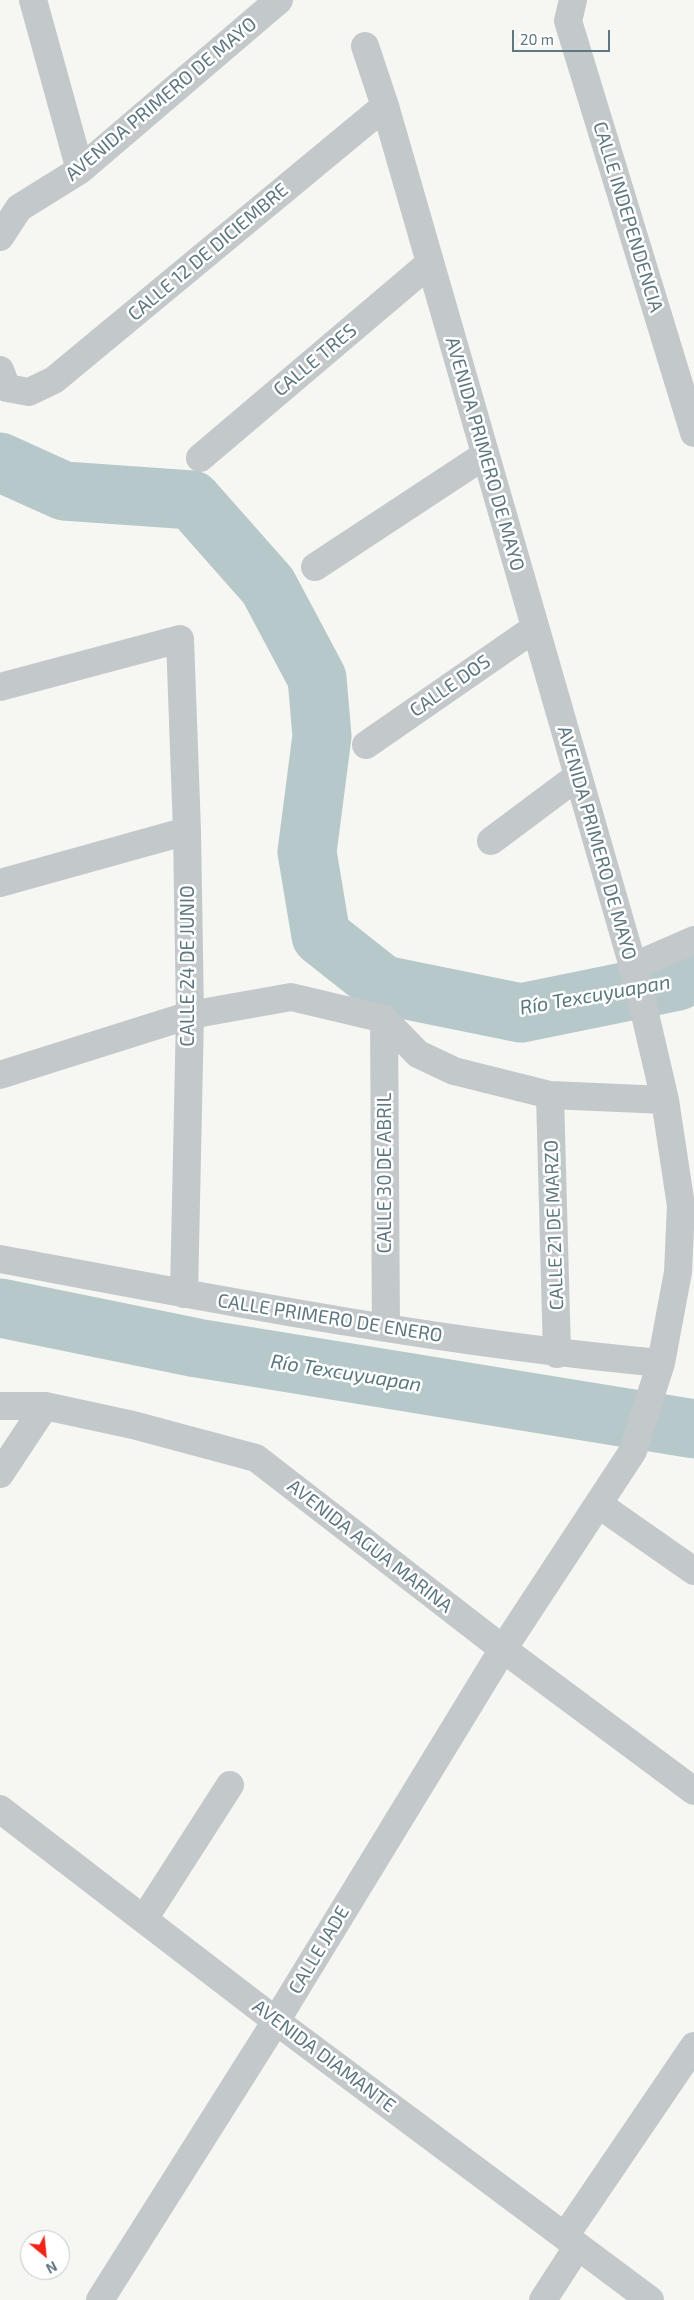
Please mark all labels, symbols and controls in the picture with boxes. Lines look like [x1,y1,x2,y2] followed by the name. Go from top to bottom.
[61,12,261,186] street label: AVENIDA PRIMERO DE MAYO
[514,20,612,52] scale bar
[520,30,554,48] text: 20 m
[588,119,668,315] street label: CALLE INDEPENDENCIA
[123,178,293,326] street label: CALLE 12 DE DICIEMBRE
[269,319,361,401] street label: CALLE TRES
[441,334,529,574] street label: AVENIDA PRIMERO DE MAYO
[405,650,495,722] street label: CALLE DOS
[553,723,641,963] street label: AVENIDA PRIMERO DE MAYO
[177,885,199,1047] street label: CALLE 24 DE JUNIO
[518,970,672,1020] water label: Río Texcuyuapan
[374,1093,396,1253] street label: CALLE 30 DE ABRIL
[540,1139,568,1311] street label: CALLE 21 DE MARZO
[216,1289,444,1347] street label: CALLE PRIMERO DE ENERO
[269,1349,423,1397] water label: Río Texcuyuapan
[283,1475,457,1617] street label: AVENIDA AGUA MARINA
[284,1902,354,1998] street label: CALLE JADE
[248,1995,400,2117] street label: AVENIDA DIAMANTE
[20,2230,70,2280] north arrow
[43,2258,60,2278] text: N

